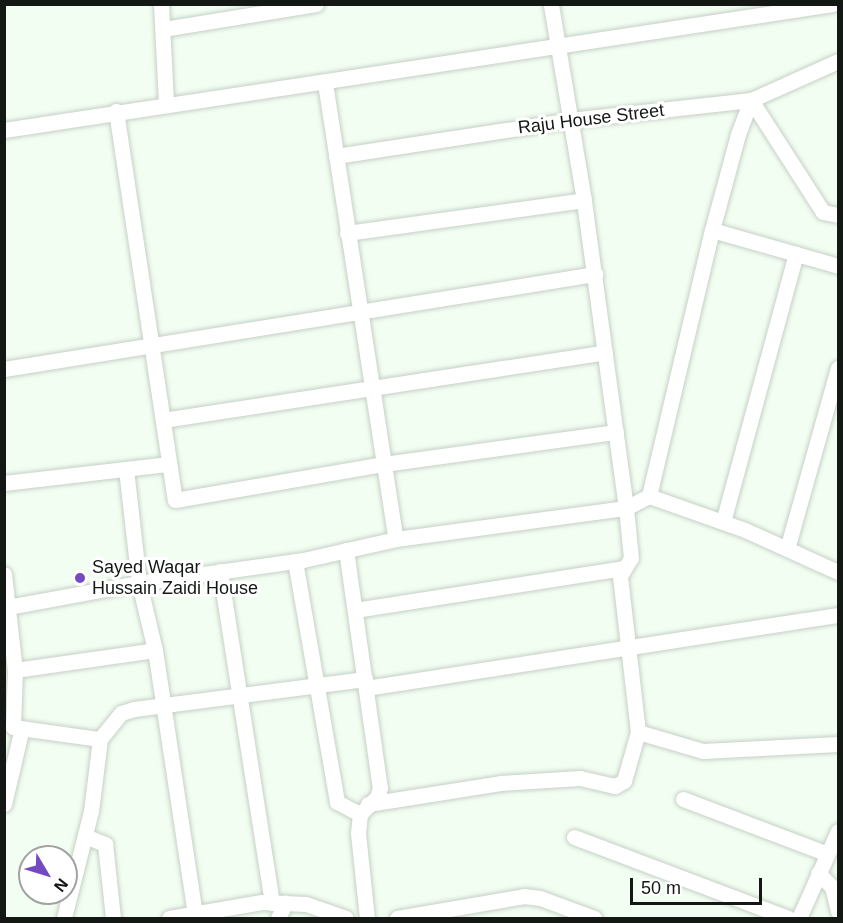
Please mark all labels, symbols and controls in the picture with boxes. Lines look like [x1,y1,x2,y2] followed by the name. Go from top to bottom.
[517,99,665,139] street label: Raju House Street
[92,557,258,600] place label: Sayed Waqar Hussain Zaidi House
[73,571,87,585] marker: Sayed Waqar Hussain Zaidi House
[18,845,78,905] north arrow
[633,866,765,904] scale bar
[51,875,71,895] text: N
[641,878,681,898] text: 50 m

